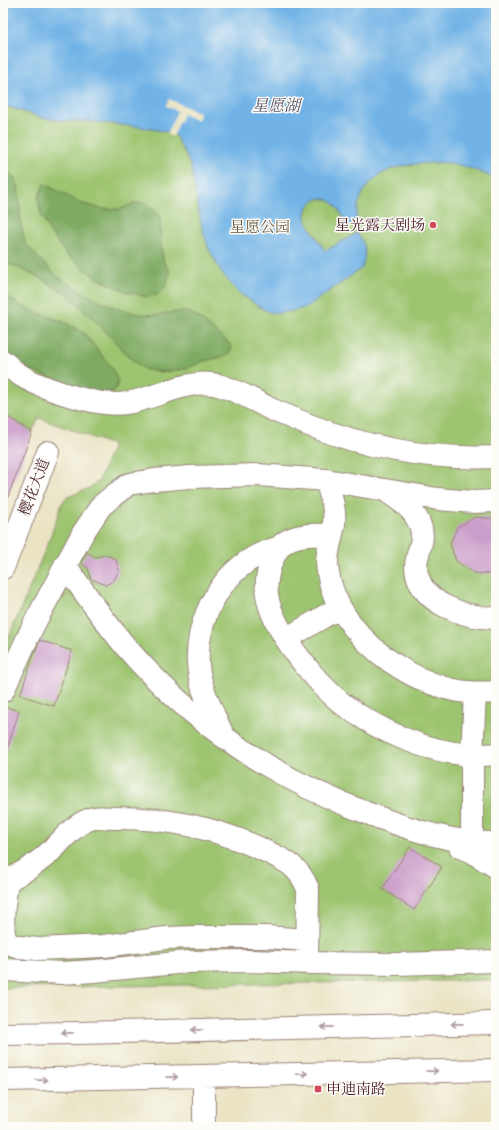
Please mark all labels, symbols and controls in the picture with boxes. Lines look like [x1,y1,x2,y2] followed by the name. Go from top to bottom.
[252,96,303,116] water label: 星愿湖
[335,216,425,235] place label: 星光露天剧场
[230,218,290,237] park label: 星愿公园
[428,220,438,230] marker: 星光露天剧场
[15,456,54,519] street label: 樱花大道
[451,1020,464,1028] one-way arrow
[321,1023,334,1031] one-way arrow
[191,1026,204,1034] one-way arrow
[61,1029,74,1037] one-way arrow
[425,1067,438,1075] one-way arrow
[295,1070,308,1078] one-way arrow
[165,1073,178,1081] one-way arrow
[35,1076,48,1084] one-way arrow
[326,1080,386,1099] place label: 申迪南路
[313,1084,323,1094] marker: 申迪南路

